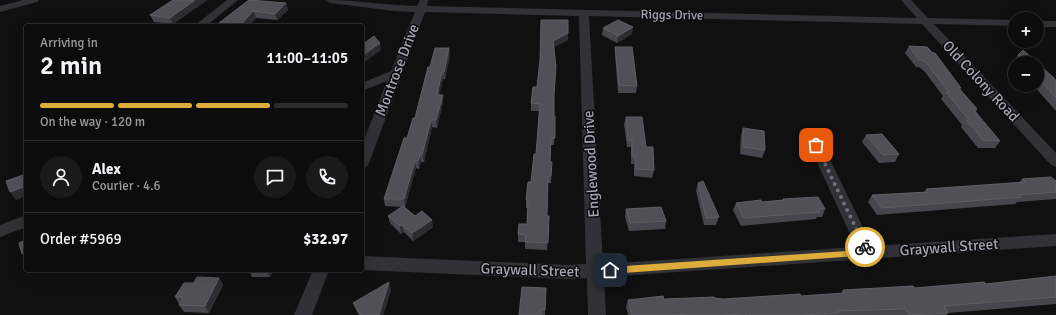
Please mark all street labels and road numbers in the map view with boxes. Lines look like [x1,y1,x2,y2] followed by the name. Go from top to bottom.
[641,6,703,24] street label: Riggs Drive
[371,21,423,119] street label: Montrose Drive
[939,37,1023,125] street label: Old Colony Road
[579,110,603,218] street label: Englewood Drive
[899,235,999,259] street label: Graywall Street
[480,259,580,281] street label: Graywall Street

